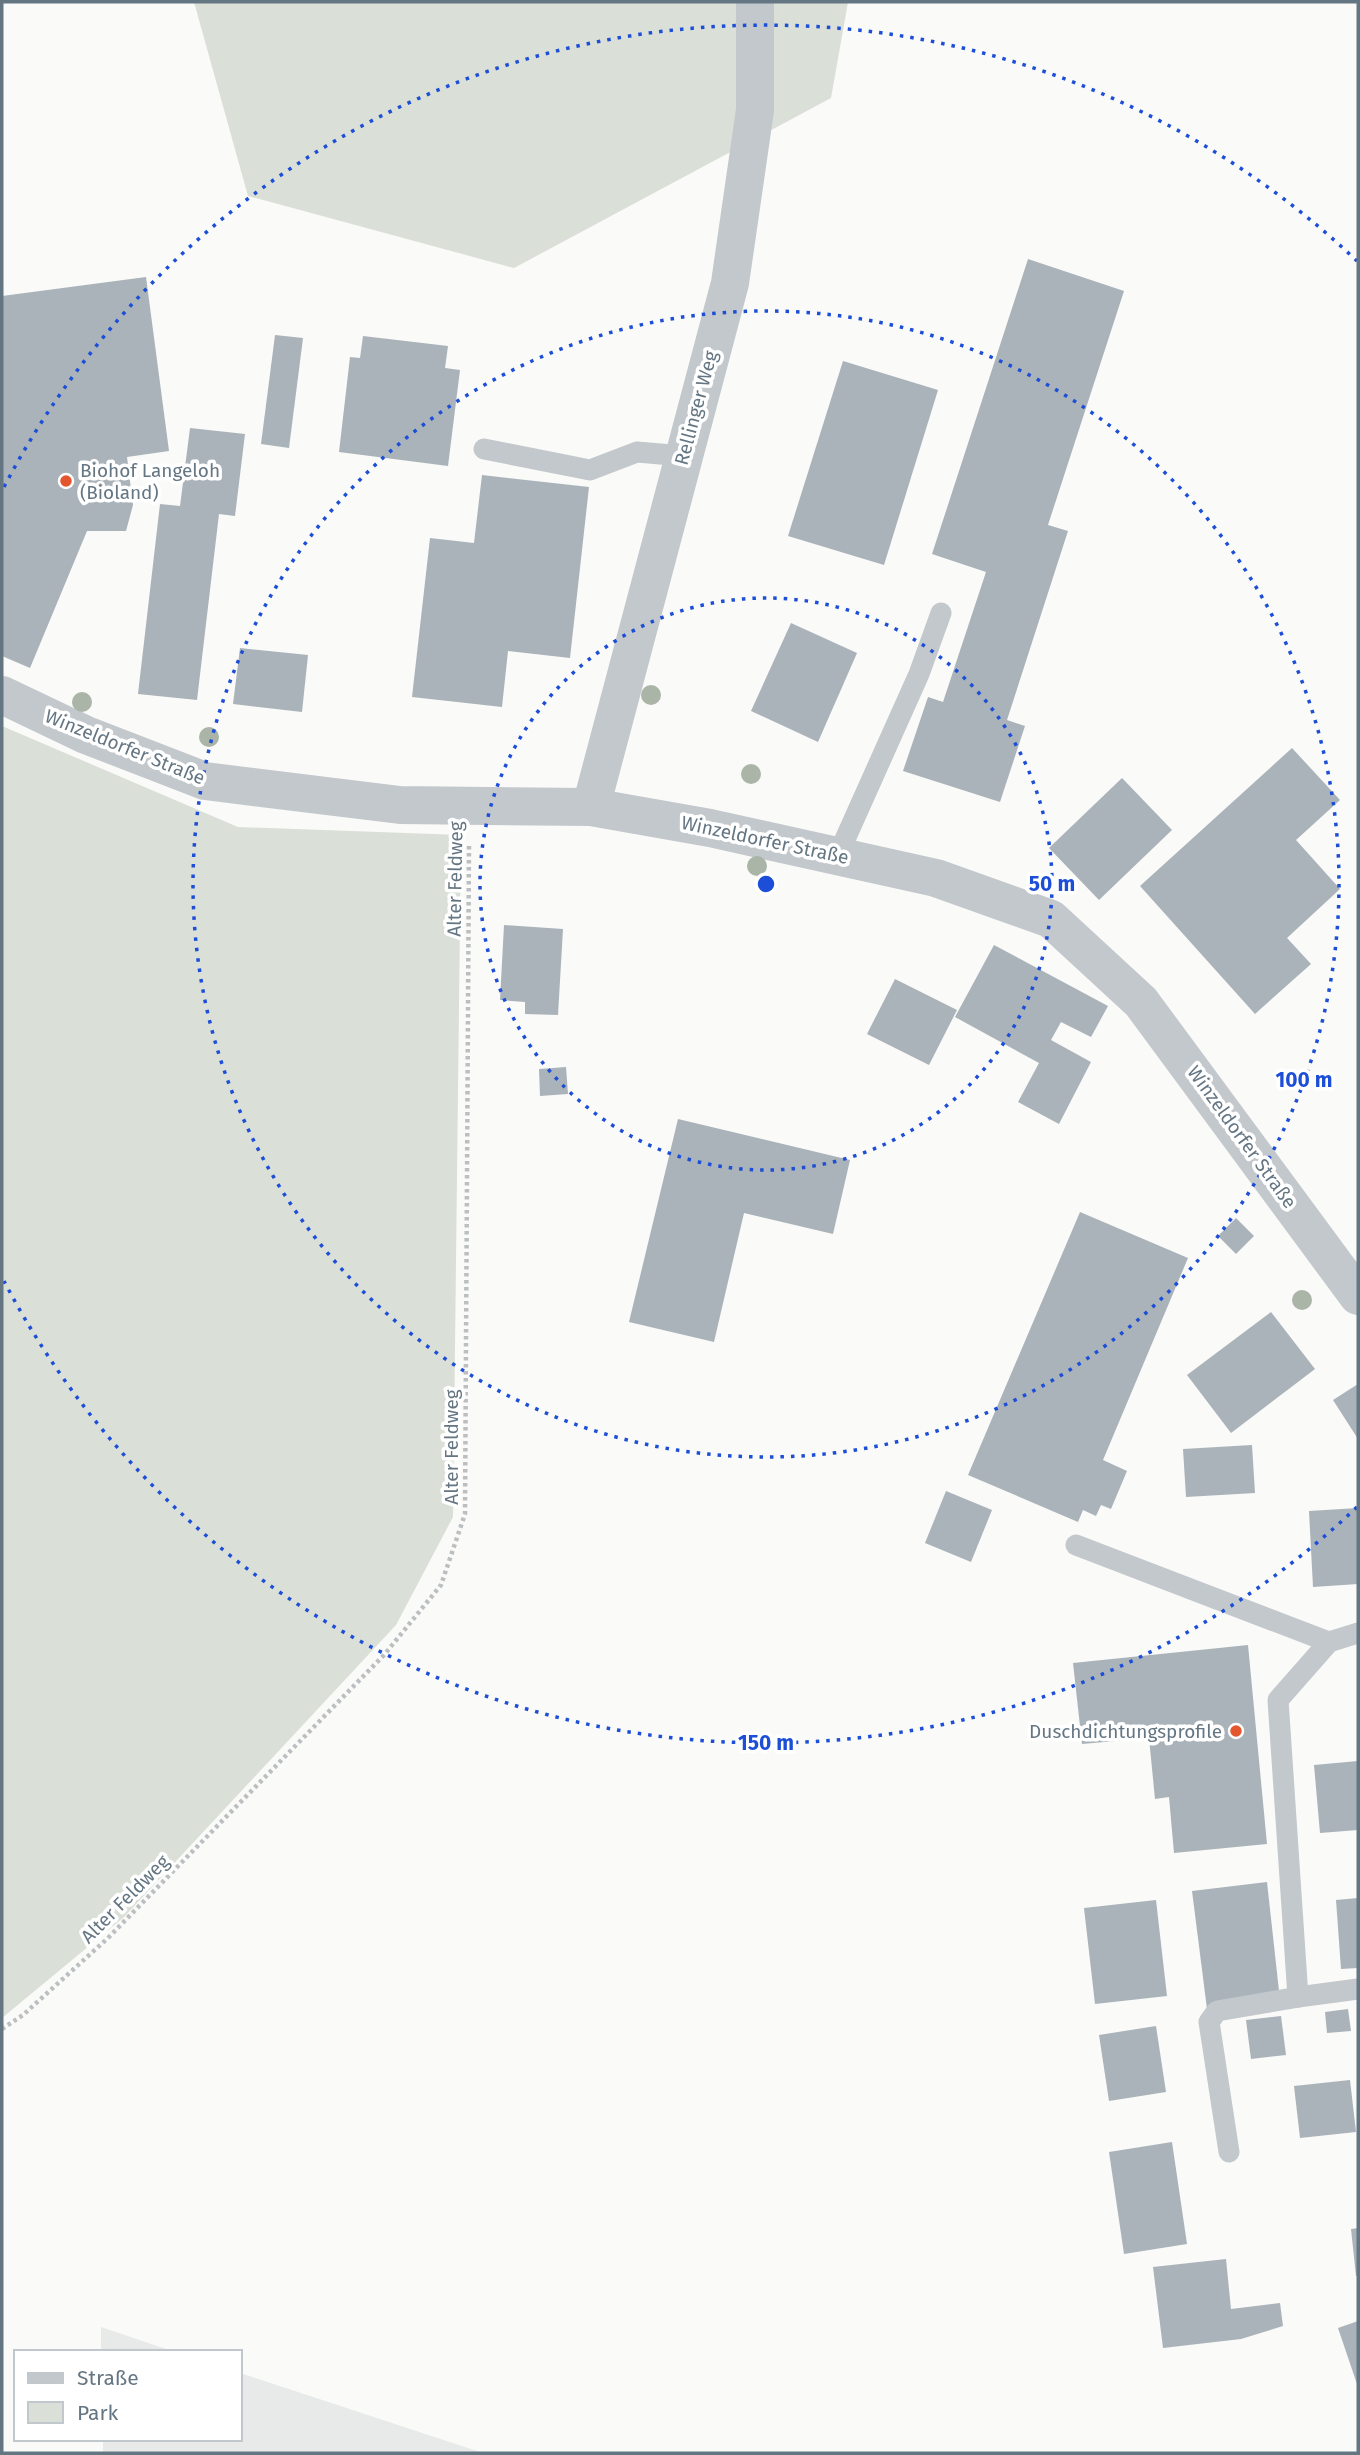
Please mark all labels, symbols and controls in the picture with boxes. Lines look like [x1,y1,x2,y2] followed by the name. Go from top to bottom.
[670,348,722,468] street label: Rellinger Weg
[80,459,220,504] place label: Biohof Langeloh (Bioland)
[58,473,74,489] marker: Biohof Langeloh (Bioland)
[42,704,208,790] street label: Winzeldorfer Straße
[679,811,851,869] street label: Winzeldorfer Straße
[442,821,468,937] street label: Alter Feldweg
[1029,871,1075,897] text: 50 m
[754,872,778,896] centre of rings
[1183,1061,1301,1213] street label: Winzeldorfer Straße
[1275,1067,1333,1093] text: 100 m
[440,1389,463,1505] street label: Alter Feldweg
[1029,1720,1222,1743] place label: Duschdichtungsprofile
[1228,1723,1244,1739] marker: Duschdichtungsprofile
[738,1730,794,1756] text: 150 m
[76,1850,174,1948] street label: Alter Feldweg
[14,2350,242,2441] legend
[77,2365,139,2391] text: Straße
[77,2400,119,2426] text: Park

